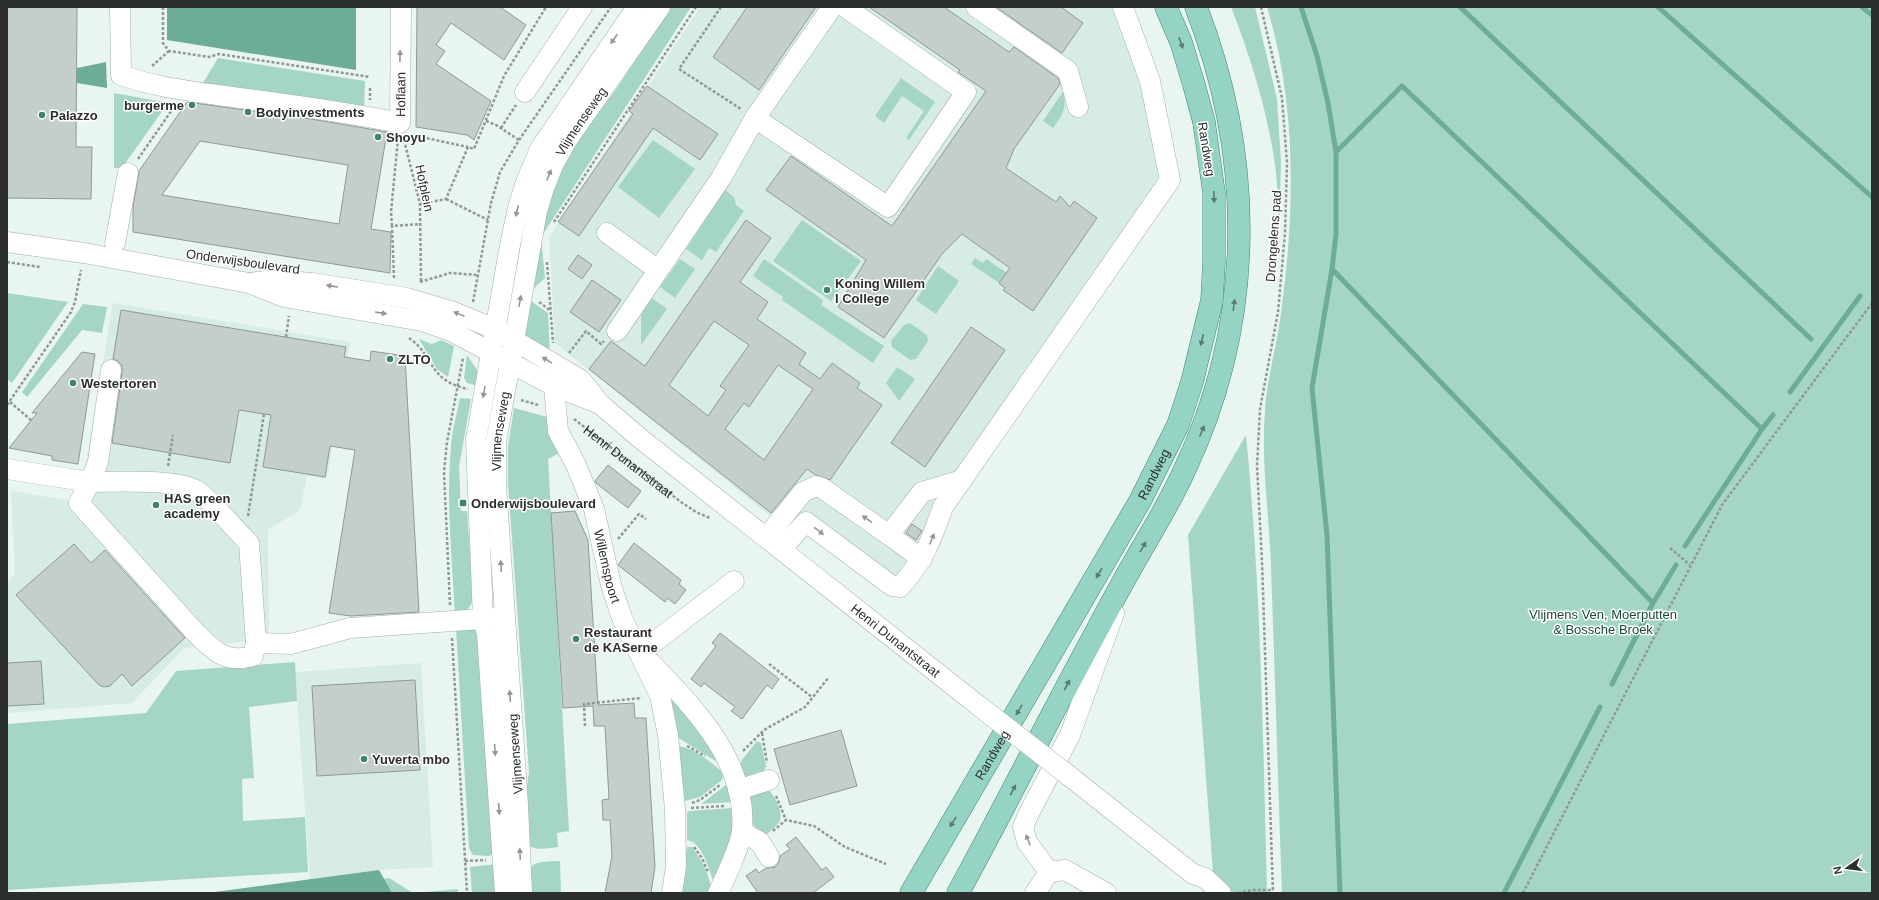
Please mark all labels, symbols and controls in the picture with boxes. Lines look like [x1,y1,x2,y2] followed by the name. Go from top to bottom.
[610,34,618,44] one-way arrow
[1178,38,1184,50] one-way arrow
[397,50,404,62] one-way arrow
[393,72,408,117] street label: Hoflaan
[553,84,610,159] street label: Vlijmenseweg
[124,98,184,113] place label: burgerme
[187,100,197,110] marker: burgerme
[256,105,364,120] place label: Bodyinvestments
[243,107,253,117] marker: Bodyinvestments
[50,108,98,123] place label: Palazzo
[37,110,47,120] marker: Palazzo
[1195,121,1218,177] street label: Randweg
[386,130,426,145] place label: Shoyu
[373,132,383,142] marker: Shoyu
[412,163,437,213] street label: Hofplein
[546,168,552,180] one-way arrow
[1263,190,1284,282] street label: Drongelens pad
[1210,191,1217,203] one-way arrow
[514,205,520,218] one-way arrow
[185,246,301,277] street label: Onderwijsboulevard
[835,276,925,306] place label: Koning Willem I College
[326,283,339,289] one-way arrow
[822,285,832,295] marker: Koning Willem I College
[518,295,524,308] one-way arrow
[1231,299,1237,311] one-way arrow
[375,310,387,316] one-way arrow
[453,311,465,317] one-way arrow
[1198,334,1204,346] one-way arrow
[398,352,431,367] place label: ZLTO
[385,354,395,364] marker: ZLTO
[541,356,553,363] one-way arrow
[81,376,157,391] place label: Westertoren
[68,378,78,388] marker: Westertoren
[481,386,487,398] one-way arrow
[489,390,513,471] street label: Vlijmenseweg
[580,422,676,501] street label: Henri Dunantstraat
[1199,424,1205,436] one-way arrow
[1135,446,1173,502] street label: Randweg
[164,491,231,521] place label: HAS green academy
[471,496,596,511] place label: Onderwijsboulevard
[458,498,468,508] marker: Onderwijsboulevard
[151,500,161,510] marker: HAS green academy
[861,515,872,523] one-way arrow
[813,527,824,536] one-way arrow
[591,528,624,605] street label: Willemspoort
[929,532,935,544] one-way arrow
[1140,541,1147,552] one-way arrow
[498,560,505,572] one-way arrow
[1096,567,1103,579] one-way arrow
[848,601,943,681] street label: Henri Dunantstraat
[1529,607,1677,637] park label: Vlijmens Ven, Moerputten & Bossche Broek
[584,625,658,655] place label: Restaurant de KASerne
[571,634,581,644] marker: Restaurant de KASerne
[1064,679,1071,691] one-way arrow
[507,690,514,702] one-way arrow
[1016,704,1023,716] one-way arrow
[505,713,526,794] street label: Vlijmenseweg
[972,728,1012,783] street label: Randweg
[492,744,499,756] one-way arrow
[372,752,450,767] place label: Yuverta mbo
[359,754,369,764] marker: Yuverta mbo
[1010,784,1016,796] one-way arrow
[496,803,503,815] one-way arrow
[950,816,957,828] one-way arrow
[1024,834,1031,846] one-way arrow
[517,847,523,860] one-way arrow
[1827,848,1867,888] north arrow
[1831,865,1844,876] text: N

